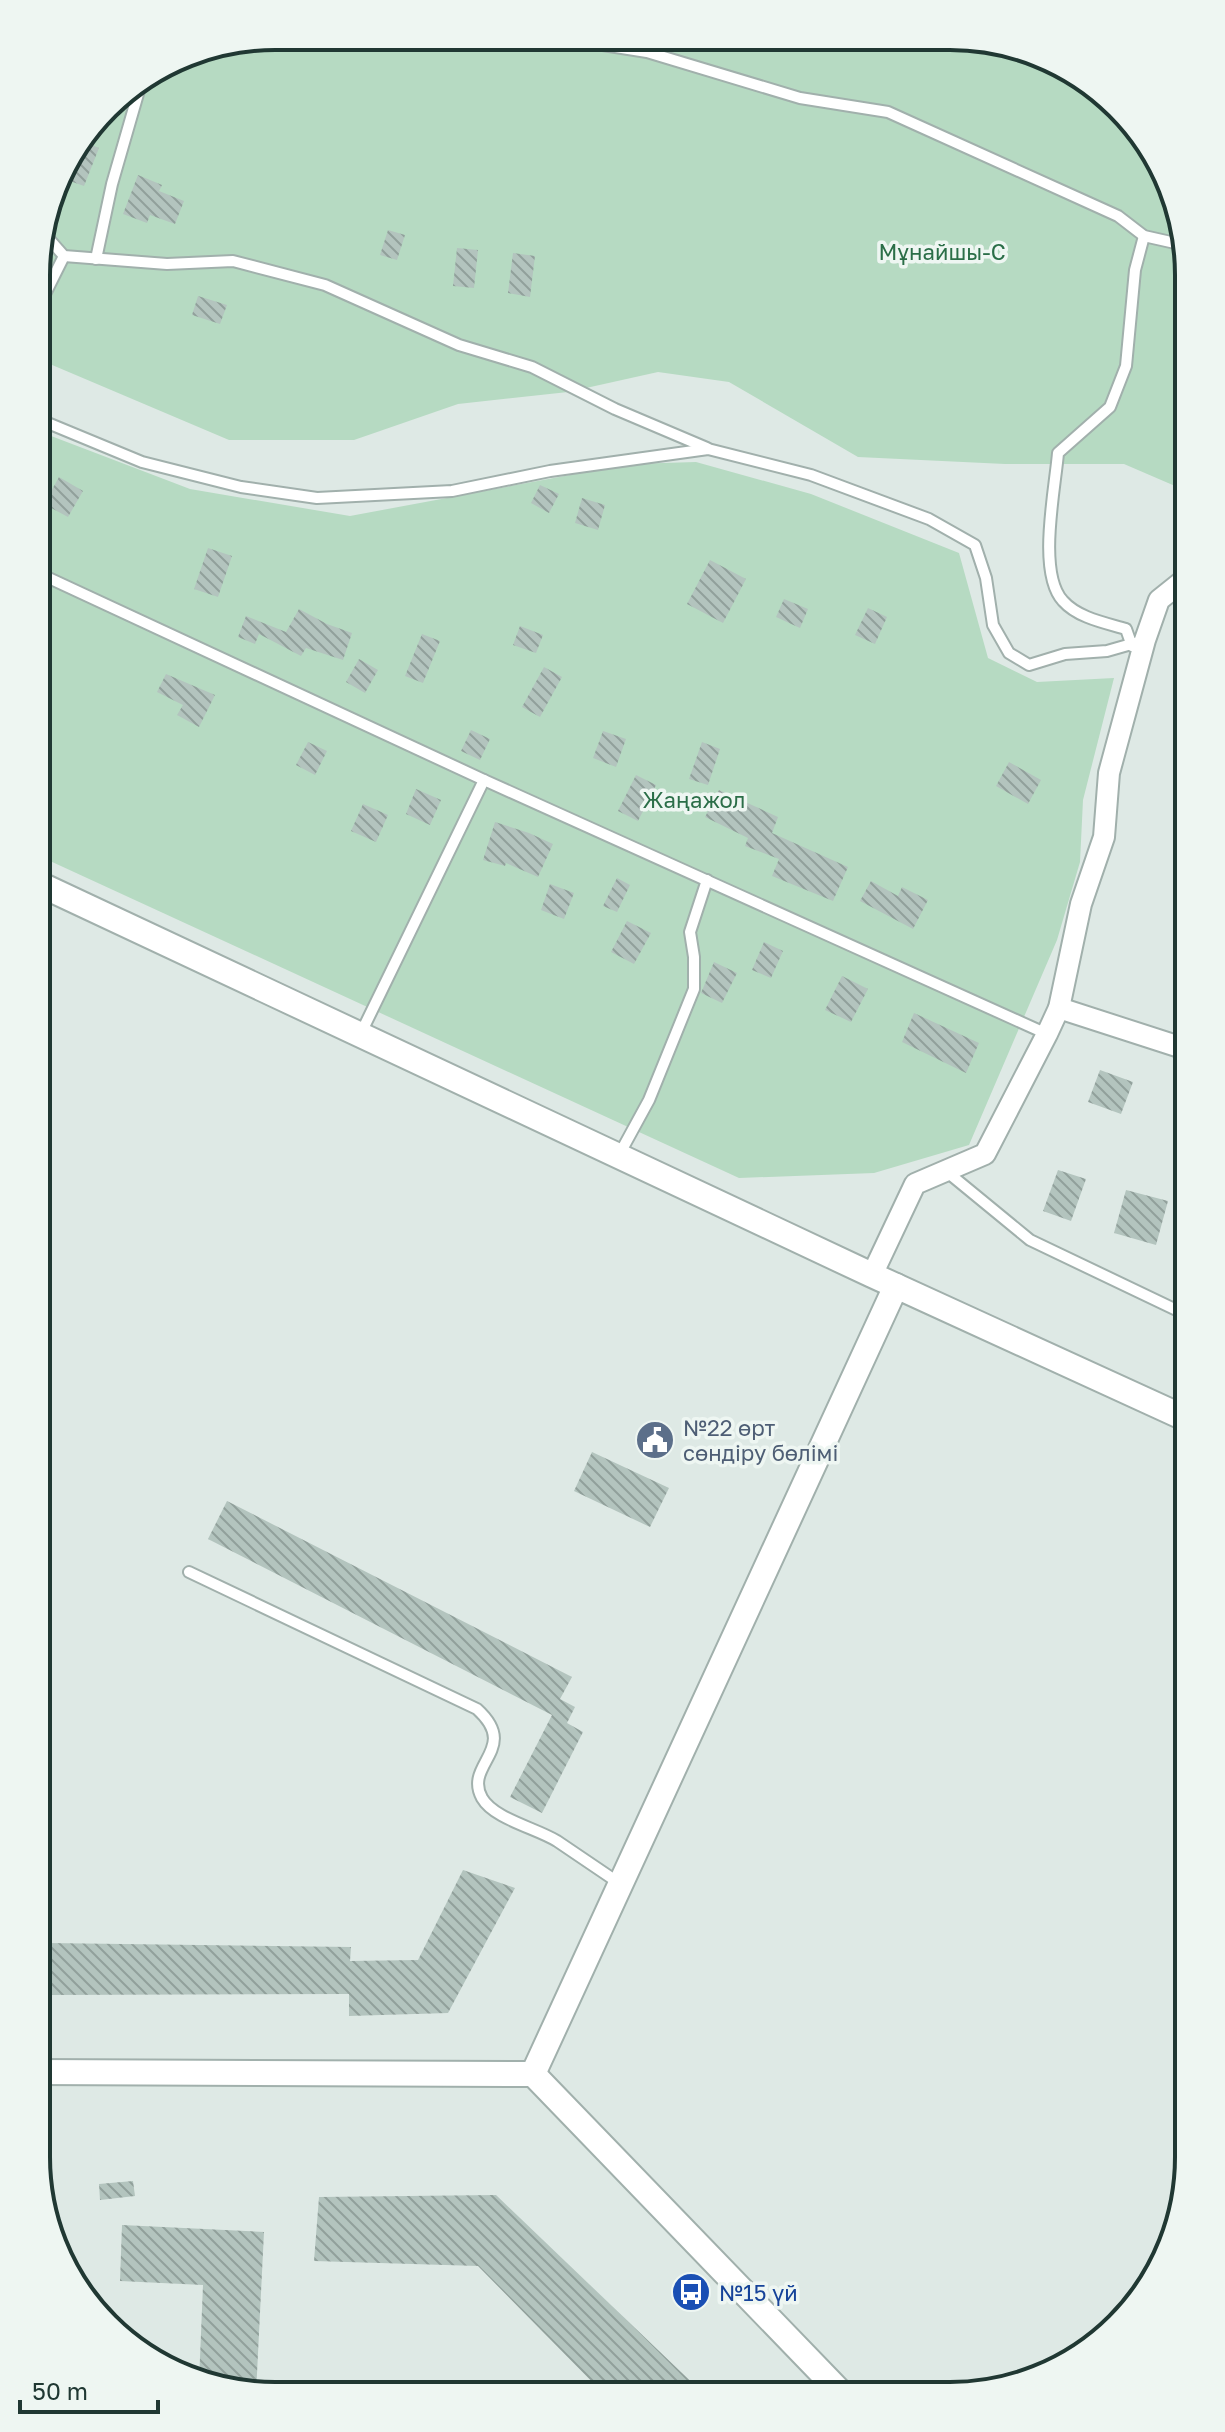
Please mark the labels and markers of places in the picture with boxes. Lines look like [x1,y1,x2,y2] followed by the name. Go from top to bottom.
[683,1414,838,1466] place label: №22 өрт сөндіру бөлімі
[634,1419,676,1461] public building icon: №22 өрт сөндіру бөлімі
[670,2271,712,2313] bus stop icon: №15 үй
[719,2279,798,2306] place label: №15 үй

